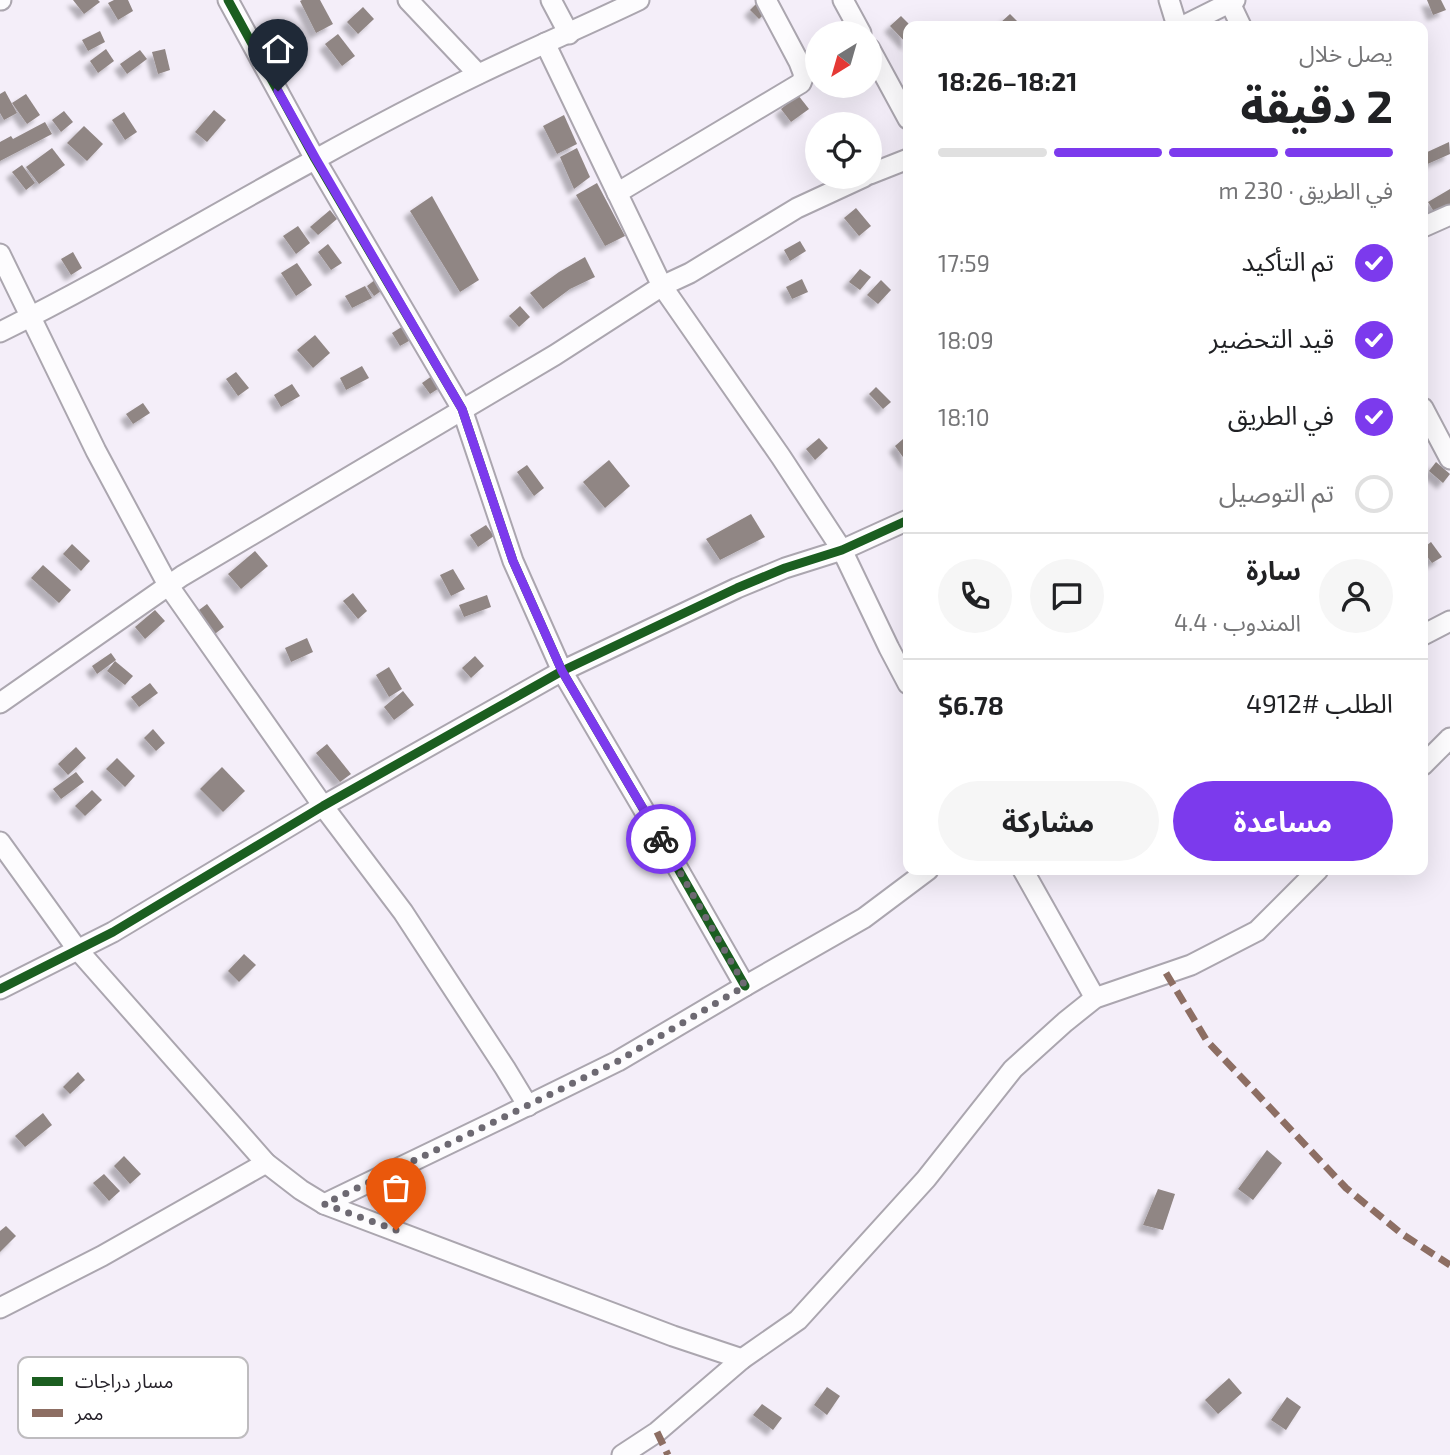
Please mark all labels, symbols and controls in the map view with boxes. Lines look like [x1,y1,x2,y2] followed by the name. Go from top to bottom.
[248,19,308,91] pin
[805,21,882,98] north arrow
[805,21,882,189] map controls
[259,30,297,68] icon: home
[1299,39,1393,67] text: يصل خلال
[938,65,1078,96] text: 18:21–18:26
[1241,77,1393,132] text: 2 دقيقة
[805,112,882,189] button: locate
[1218,176,1393,204] text: في الطريق · 230 m
[1355,244,1393,282] icon: check
[1241,245,1334,276] text: تم التأكيد
[938,249,990,277] text: 17:59
[1355,321,1393,359] icon: check
[1209,322,1334,353] text: قيد التحضير
[938,326,994,354] text: 18:09
[1355,398,1393,436] icon: check
[1228,399,1334,430] text: في الطريق
[938,403,990,431] text: 18:10
[1219,476,1334,507] text: تم التوصيل
[1246,554,1301,585] text: سارة
[938,559,1012,633] button: phone
[1030,559,1104,633] button: chat
[1319,559,1393,633] button: person
[1174,608,1301,636] text: المندوب · 4.4
[1246,687,1393,718] text: الطلب #4912
[938,689,1004,720] text: $6.78
[938,781,1159,861] button: مشاركة
[1173,781,1393,861] button: مساعدة
[626,804,696,874] courier
[642,820,680,858] icon: bike
[366,1158,426,1230] pin
[377,1169,415,1207] icon: bag
[18,1357,248,1438] legend
[75,1369,174,1393] text: مسار دراجات
[74,1401,103,1425] text: ممر

